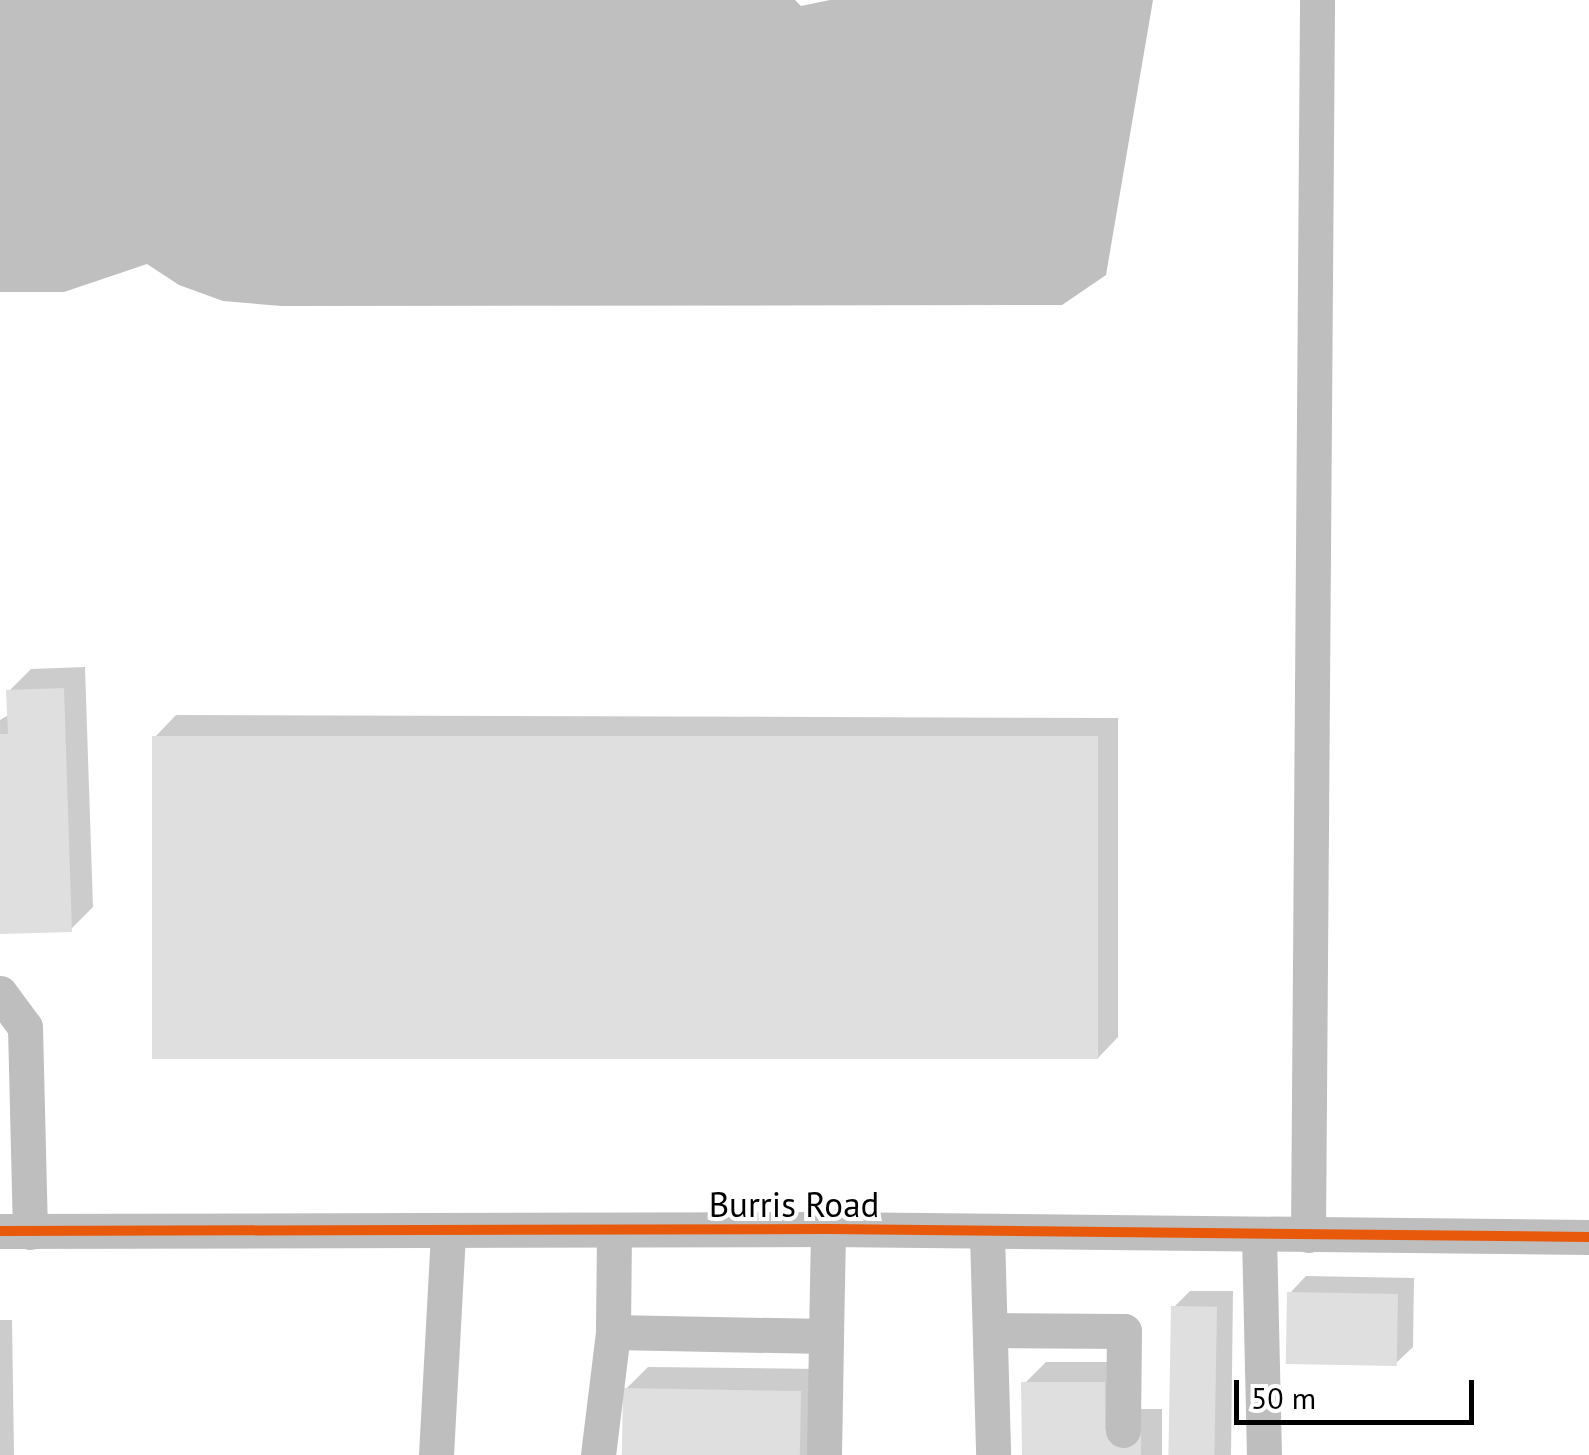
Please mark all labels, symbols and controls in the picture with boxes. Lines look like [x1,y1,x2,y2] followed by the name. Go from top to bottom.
[709,1183,879,1225] street label: Burris Road
[1239,1360,1479,1422] scale bar
[1251,1378,1316,1417] text: 50 m

